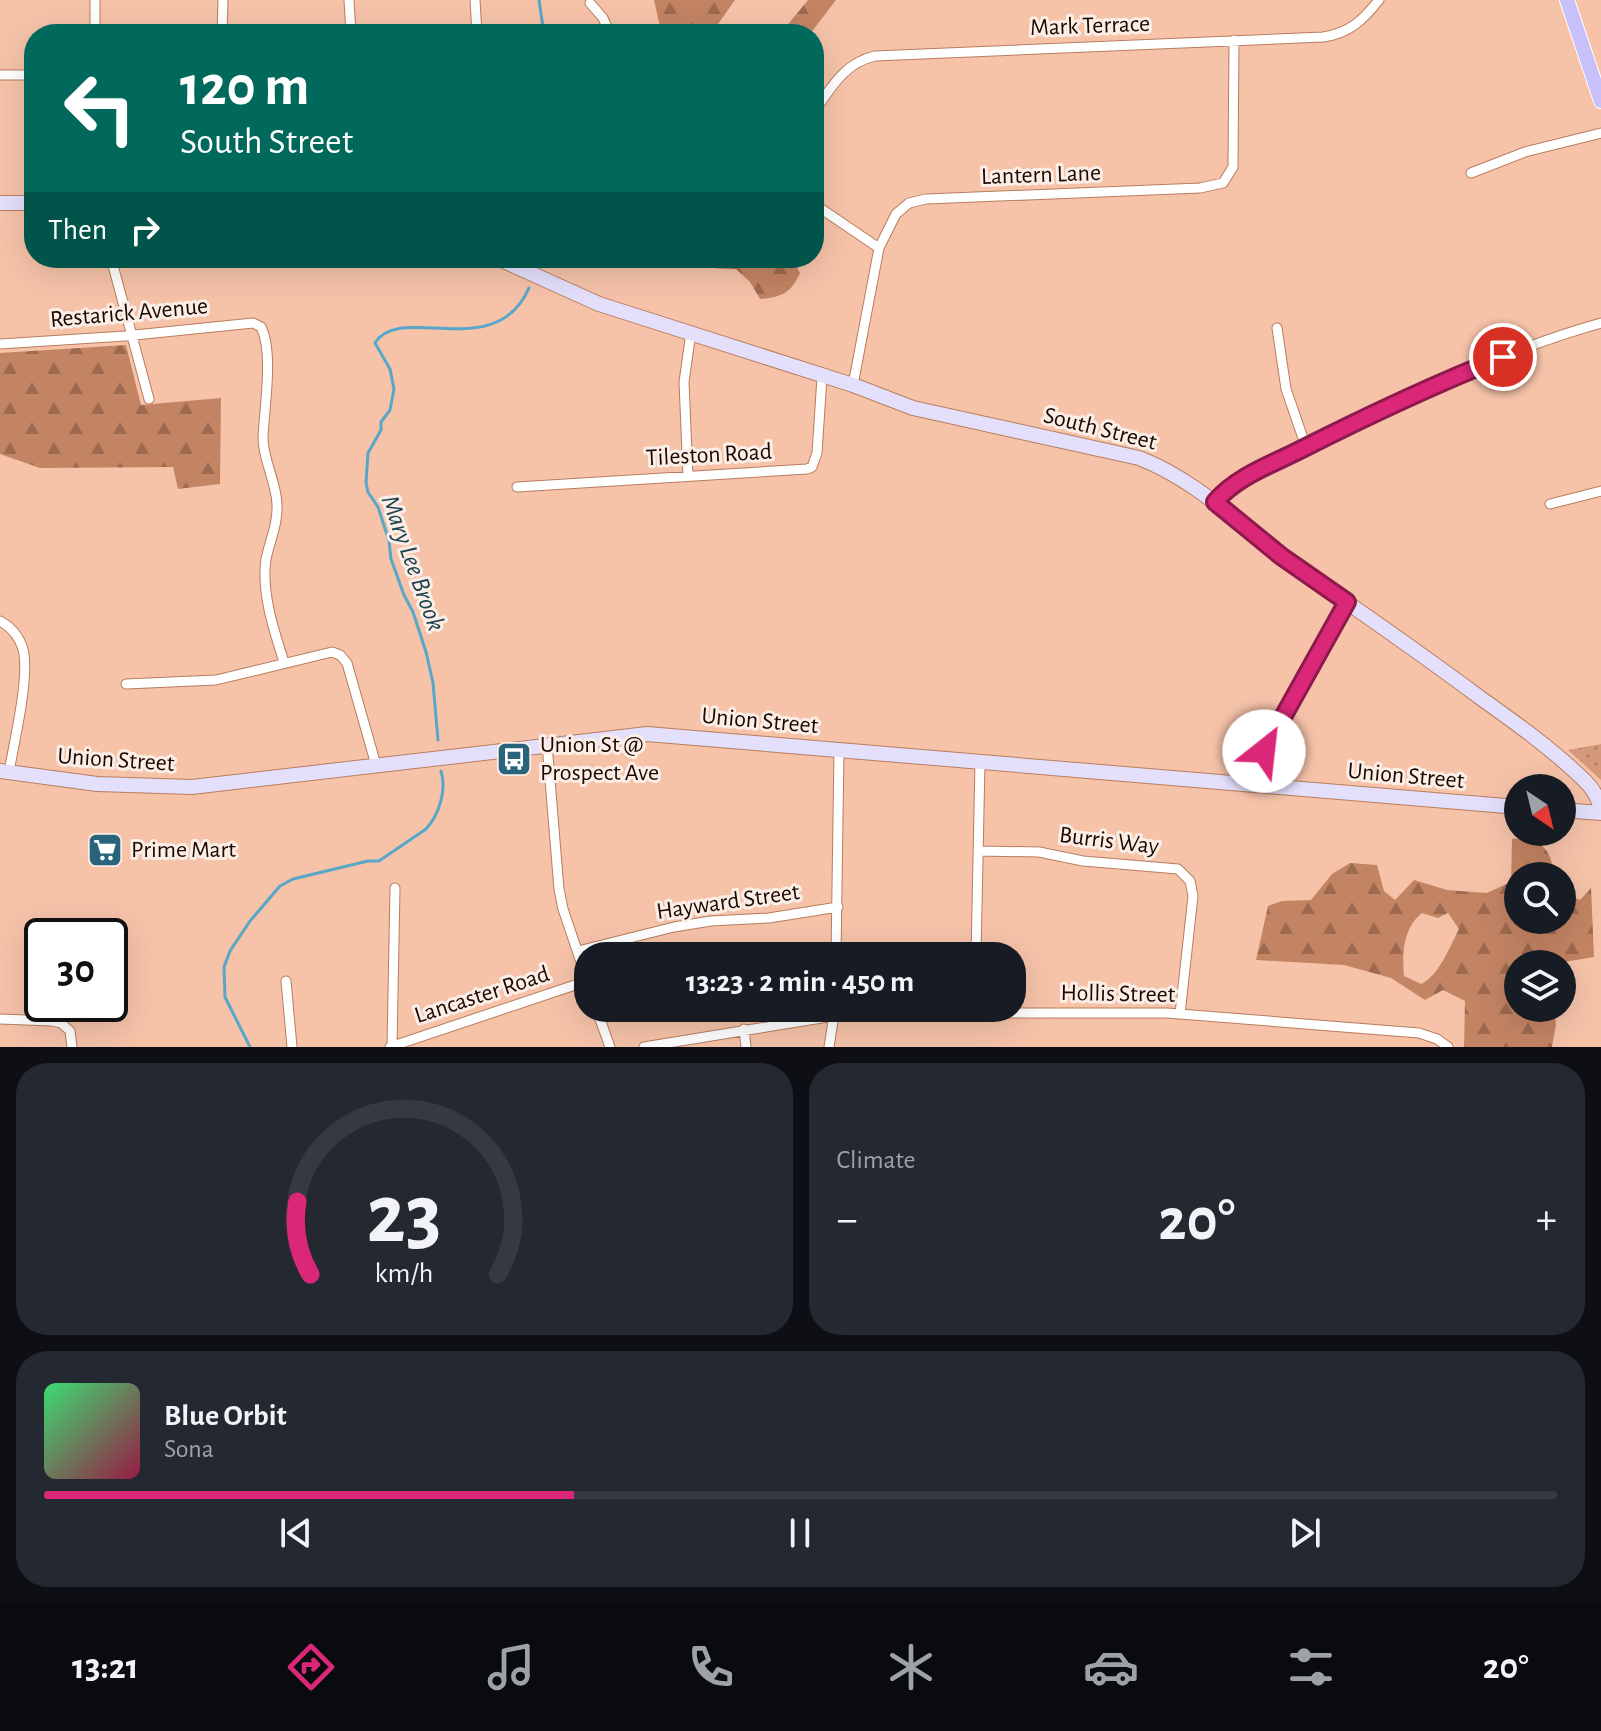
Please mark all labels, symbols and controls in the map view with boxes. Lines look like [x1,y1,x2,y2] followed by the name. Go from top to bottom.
[1030,12,1150,40] street label: Mark Terrace
[48,56,152,160] icon: left
[180,59,309,115] text: 120 m
[180,124,353,160] text: South Street
[981,161,1101,189] street label: Lantern Lane
[123,208,167,252] icon: right
[48,215,107,245] text: Then
[49,294,209,332] street label: Restarick Avenue
[1469,323,1537,391] pin
[1481,335,1525,379] icon: arrive
[1041,403,1159,455] street label: South Street
[645,440,773,470] street label: Tileston Road
[376,492,450,634] water label: Mary Lee Brook
[701,704,820,738] street label: Union Street
[1222,709,1306,793] position arrow
[540,733,659,785] place label: Union St @ Prospect Ave
[495,740,533,778] bus stop icon: Union St @ Prospect Ave
[57,744,176,776] street label: Union Street
[1347,759,1466,793] street label: Union Street
[1504,774,1576,846] north arrow
[1504,774,1576,1022] map controls
[1058,823,1160,859] street label: Burris Way
[86,831,124,869] supermarket icon: Prime Mart
[131,838,236,862] place label: Prime Mart
[1504,862,1576,934] button: search
[655,880,801,924] street label: Hayward Street
[24,918,128,1022] speed limit sign: 30
[1504,950,1576,1022] button: layers
[412,962,552,1028] street label: Lancaster Road
[686,967,914,997] text: 13:23 · 2 min · 450 m
[1060,981,1176,1007] street label: Hollis Street
[837,1147,915,1173] text: Climate
[367,1174,442,1258] text: 23
[1158,1191,1235,1251] text: 20°
[837,1198,858,1242] text: −
[1536,1198,1557,1242] text: +
[375,1259,434,1288] text: km/h
[164,1401,287,1431] text: Blue Orbit
[164,1436,214,1462] text: Sona
[274,1511,318,1555] icon: previous
[778,1511,822,1555] icon: pause
[1283,1511,1327,1555] icon: next
[283,1639,339,1695] icon: directions
[483,1639,539,1695] icon: music
[683,1639,739,1695] icon: phone
[883,1639,939,1695] icon: climate
[1083,1639,1139,1695] icon: car
[1283,1639,1339,1695] icon: filters
[72,1649,139,1685] text: 13:21
[1483,1649,1529,1685] text: 20°

